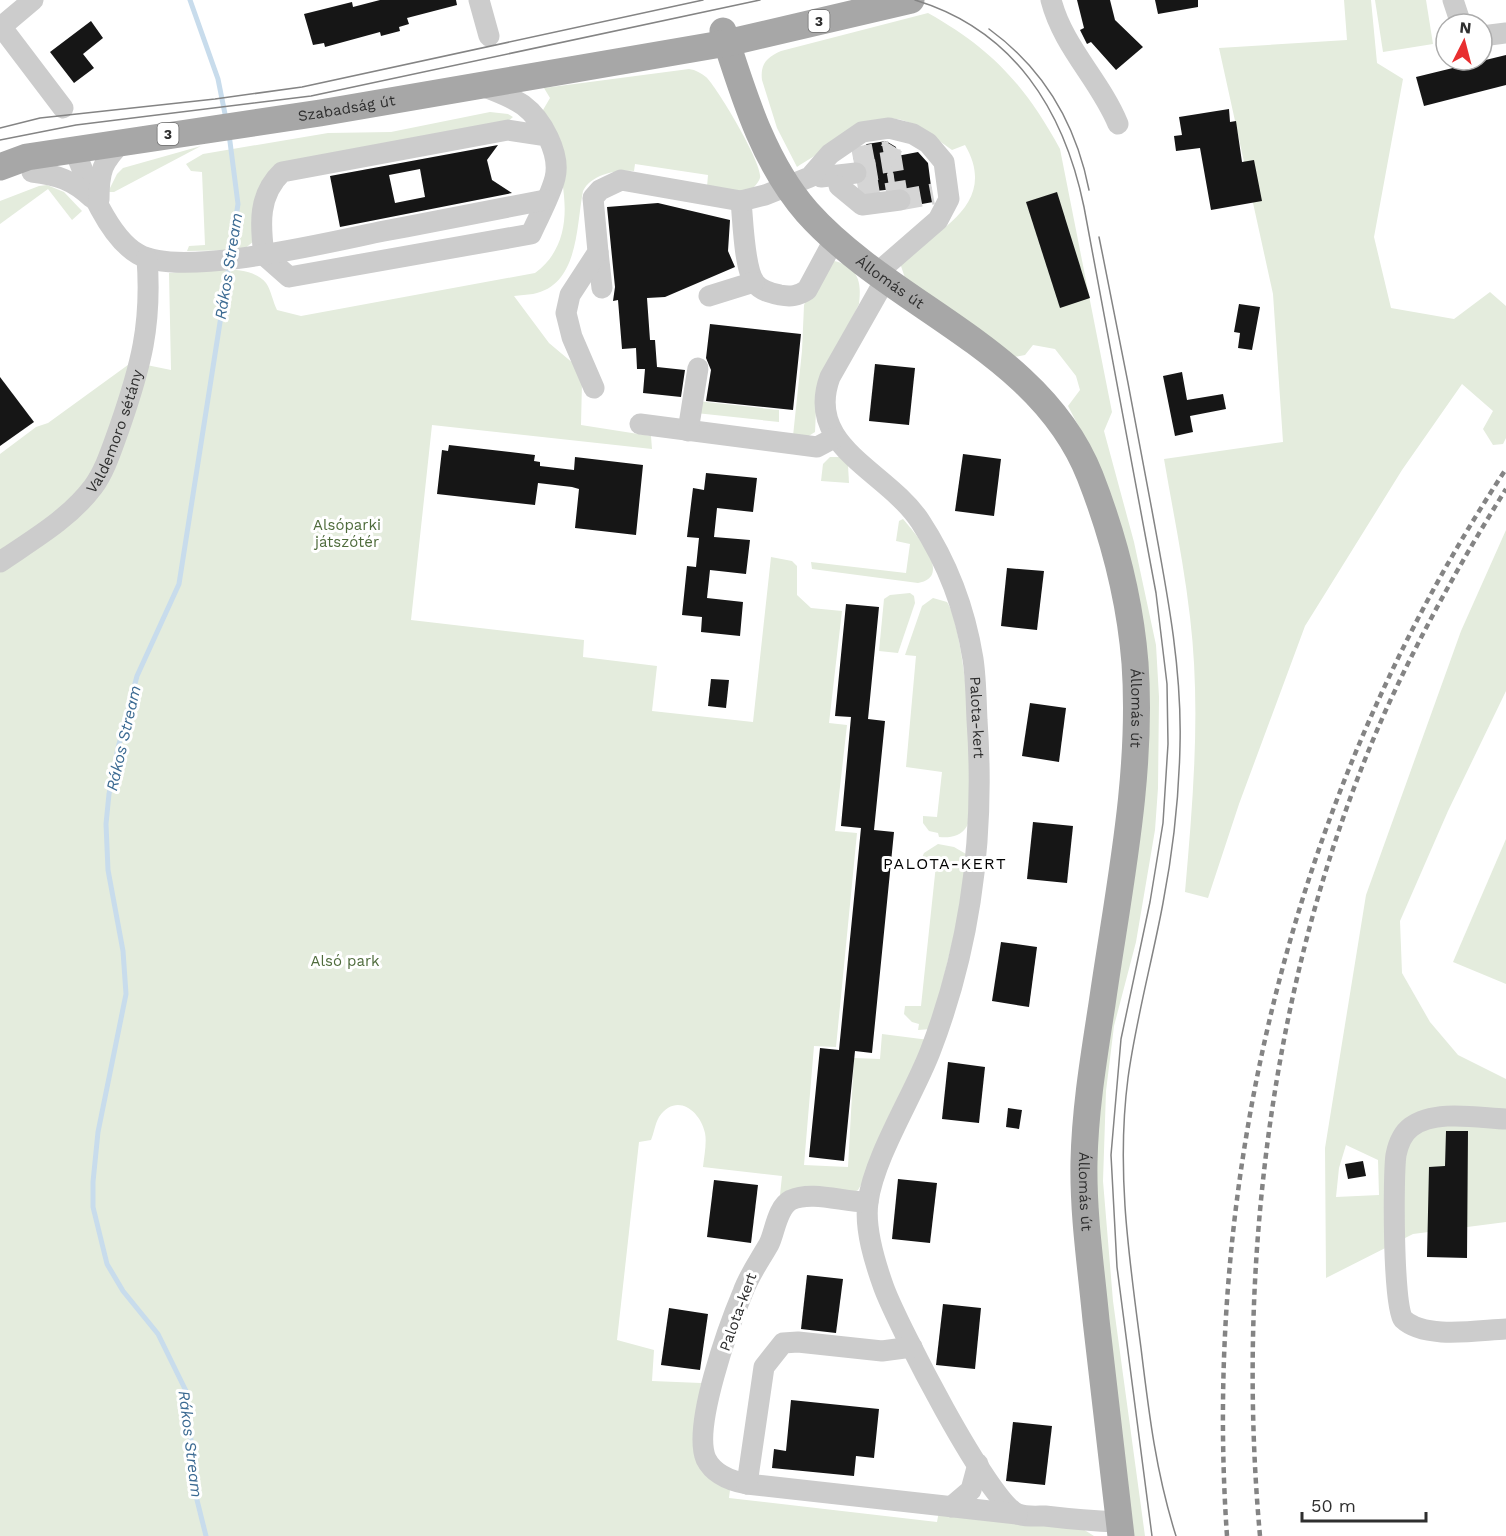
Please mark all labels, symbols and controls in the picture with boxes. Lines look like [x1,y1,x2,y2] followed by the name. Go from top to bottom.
[808,10,830,32] road number: 3
[1434,12,1494,72] north arrow
[1459,18,1472,38] text: N
[297,91,397,125] street label: Szabadság út
[158,123,178,145] road number: 3
[211,211,246,321] water label: Rákos Stream
[852,252,928,313] street label: Állomás út
[82,367,146,497] street label: Valdemoro sétány
[313,516,381,551] park label: Alsóparki játszótér
[1126,668,1146,749] street label: Állomás út
[966,676,988,759] street label: Palota-kert
[102,684,145,793] water label: Rákos Stream
[883,854,1007,873] district label: PALOTA-KERT
[310,952,380,970] park label: Alsó park
[1075,1152,1096,1233] street label: Állomás út
[715,1270,761,1354] street label: Palota-kert
[175,1389,206,1499] water label: Rákos Stream
[1302,1485,1426,1523] scale bar
[1311,1495,1356,1516] text: 50 m

